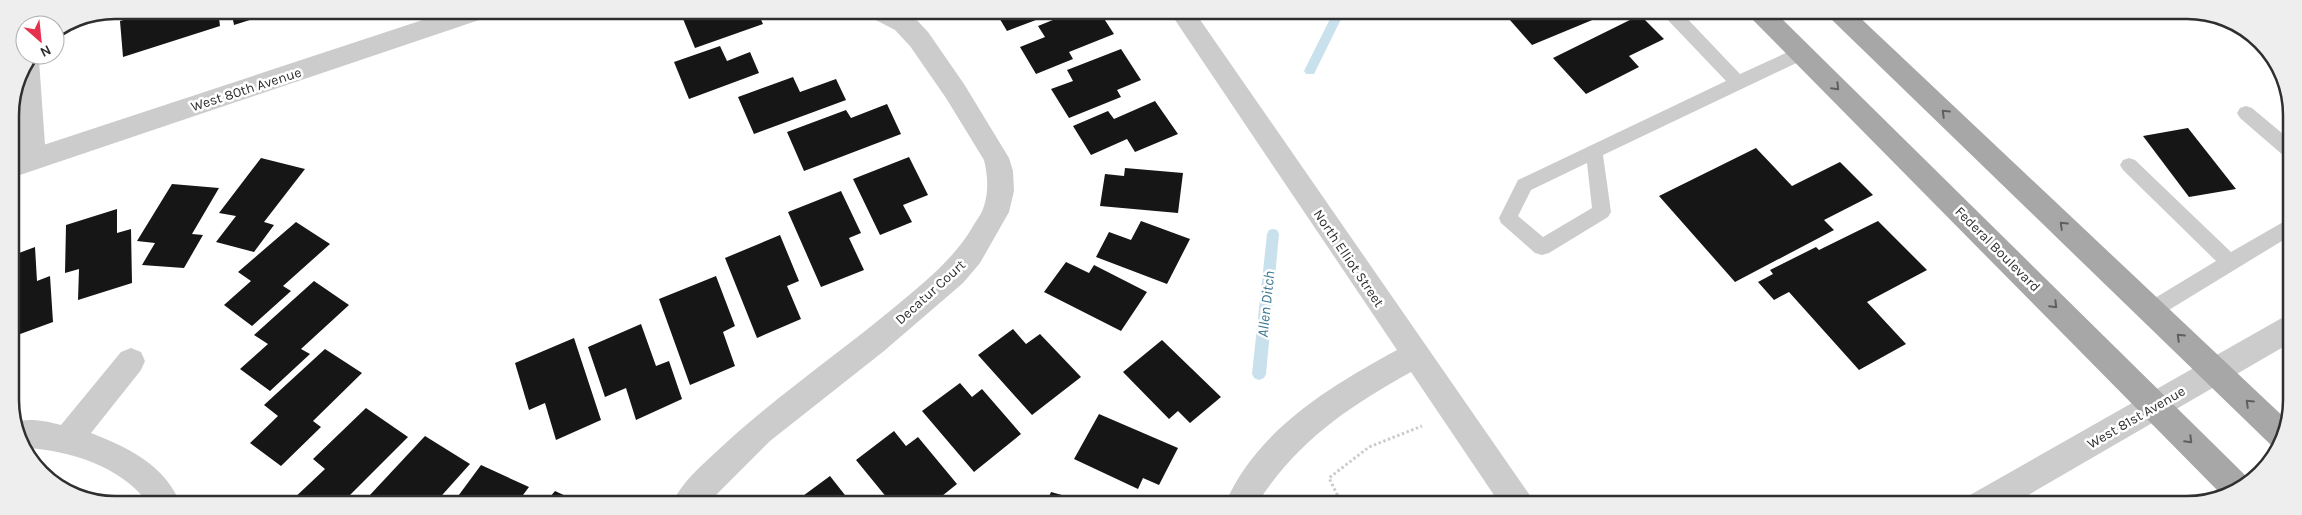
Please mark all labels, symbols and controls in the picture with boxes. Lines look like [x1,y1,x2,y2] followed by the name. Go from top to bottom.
[15,15,65,65] north arrow
[37,41,54,61] text: N
[189,64,304,115] street label: West 80th Avenue
[1830,81,1839,90] one-way arrow
[1942,109,1951,118] one-way arrow
[1951,203,2044,296] street label: Federal Boulevard
[1310,206,1387,310] street label: North Elliot Street
[2059,222,2068,231] one-way arrow
[892,256,969,328] street label: Decatur Court
[1254,270,1278,338] water label: Allen Ditch
[2048,299,2057,308] one-way arrow
[2177,334,2186,343] one-way arrow
[2084,382,2188,452] street label: West 81st Avenue
[2246,400,2255,409] one-way arrow
[2184,434,2193,443] one-way arrow

